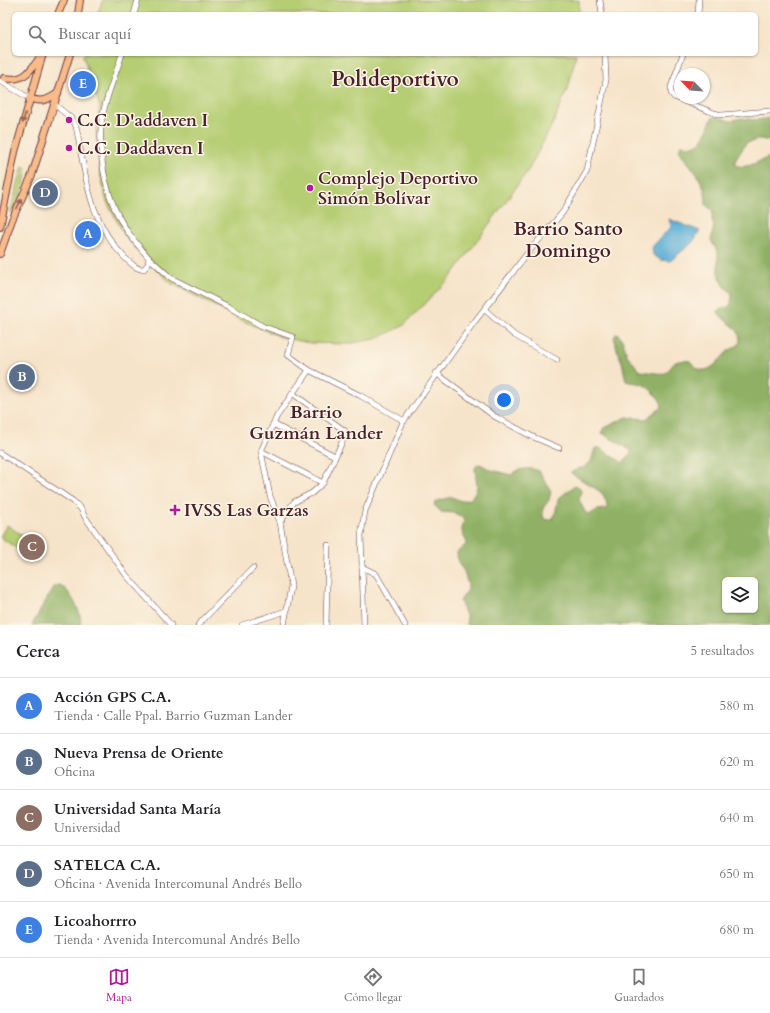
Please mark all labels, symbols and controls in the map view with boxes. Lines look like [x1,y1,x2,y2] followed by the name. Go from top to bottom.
[12,12,758,56] search box
[26,23,48,45] icon: search
[58,24,131,44] text: Buscar aquí
[331,65,459,94] district label: Polideportivo
[674,68,710,104] north arrow
[70,69,96,99] pin: E
[77,109,208,132] place label: C.C. D'addaven I
[21,112,27,124] one-way arrow
[64,115,74,125] marker: C.C. D'addaven I
[77,137,204,160] place label: C.C. Daddaven I
[64,143,74,153] marker: C.C. Daddaven I
[318,167,478,210] place label: Complejo Deportivo Simón Bolívar
[32,178,58,208] pin: D
[305,183,315,193] marker: Complejo Deportivo Simón Bolívar
[16,199,22,210] one-way arrow
[513,216,623,264] district label: Barrio Santo Domingo
[75,219,101,249] pin: A
[9,362,35,392] pin: B
[494,390,514,410] your location
[249,400,383,446] district label: Barrio Guzmán Lander
[184,499,309,522] place label: IVSS Las Garzas
[169,504,181,516] marker: IVSS Las Garzas
[19,532,45,562] pin: C
[722,577,758,613] map controls
[722,577,758,613] button: layers
[16,640,60,663] text: Cerca
[690,642,754,660] text: 5 resultados
[54,687,171,707] text: Acción GPS C.A.
[24,697,34,715] text: A
[720,697,754,715] text: 580 m
[54,707,292,725] text: Tienda · Calle Ppal. Barrio Guzman Lander
[54,743,223,763] text: Nueva Prensa de Oriente
[24,753,34,771] text: B
[720,753,754,771] text: 620 m
[54,763,95,781] text: Oficina
[54,799,221,819] text: Universidad Santa María
[24,809,34,827] text: C
[720,809,754,827] text: 640 m
[54,819,120,837] text: Universidad
[54,855,161,875] text: SATELCA C.A.
[23,865,35,883] text: D
[720,865,754,883] text: 650 m
[54,875,302,893] text: Oficina · Avenida Intercomunal Andrés Bello
[54,911,136,931] text: Licoahorrro
[25,921,33,939] text: E
[720,921,754,939] text: 680 m
[54,931,300,949] text: Tienda · Avenida Intercomunal Andrés Bello
[106,966,132,1005] tab: Mapa
[344,966,402,1005] tab: Cómo llegar
[614,966,664,1005] tab: Guardados

